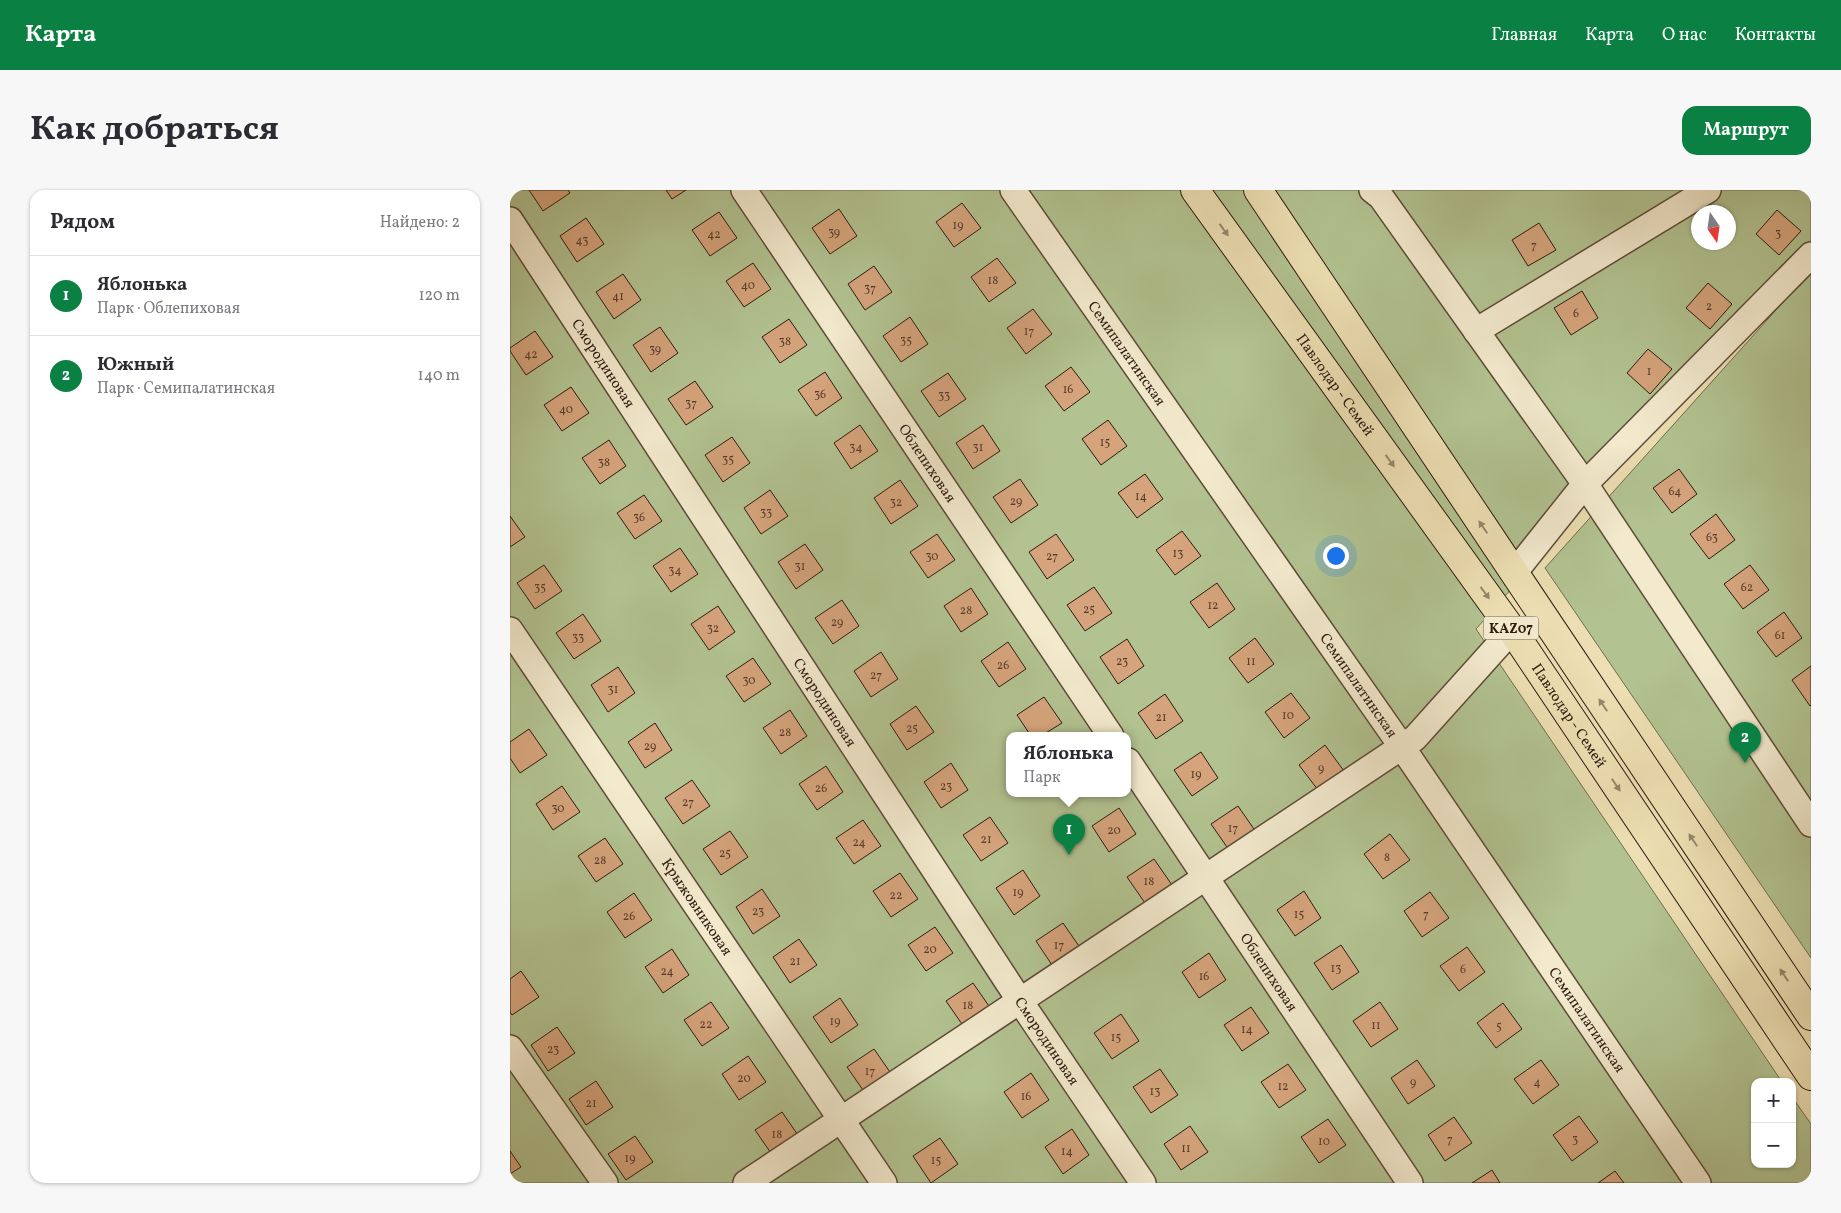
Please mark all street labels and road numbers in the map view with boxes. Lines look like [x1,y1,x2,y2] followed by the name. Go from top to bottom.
[1082,297,1170,411] street label: Семипалатинская
[565,315,639,413] street label: Смородиновая
[1290,330,1378,441] street label: Павлодар - Семей
[892,420,960,507] street label: Облепиховая
[1484,616,1538,639] road number: KAZ07
[1314,629,1402,743] street label: Семипалатинская
[787,655,861,752] street label: Смородиновая
[1525,660,1611,773] street label: Павлодар - Семей
[655,855,736,961] street label: Крыжовниковая
[1234,930,1302,1017] street label: Облепиховая
[1543,964,1629,1078] street label: Семипалатинская
[1008,994,1083,1090] street label: Смородиновая

